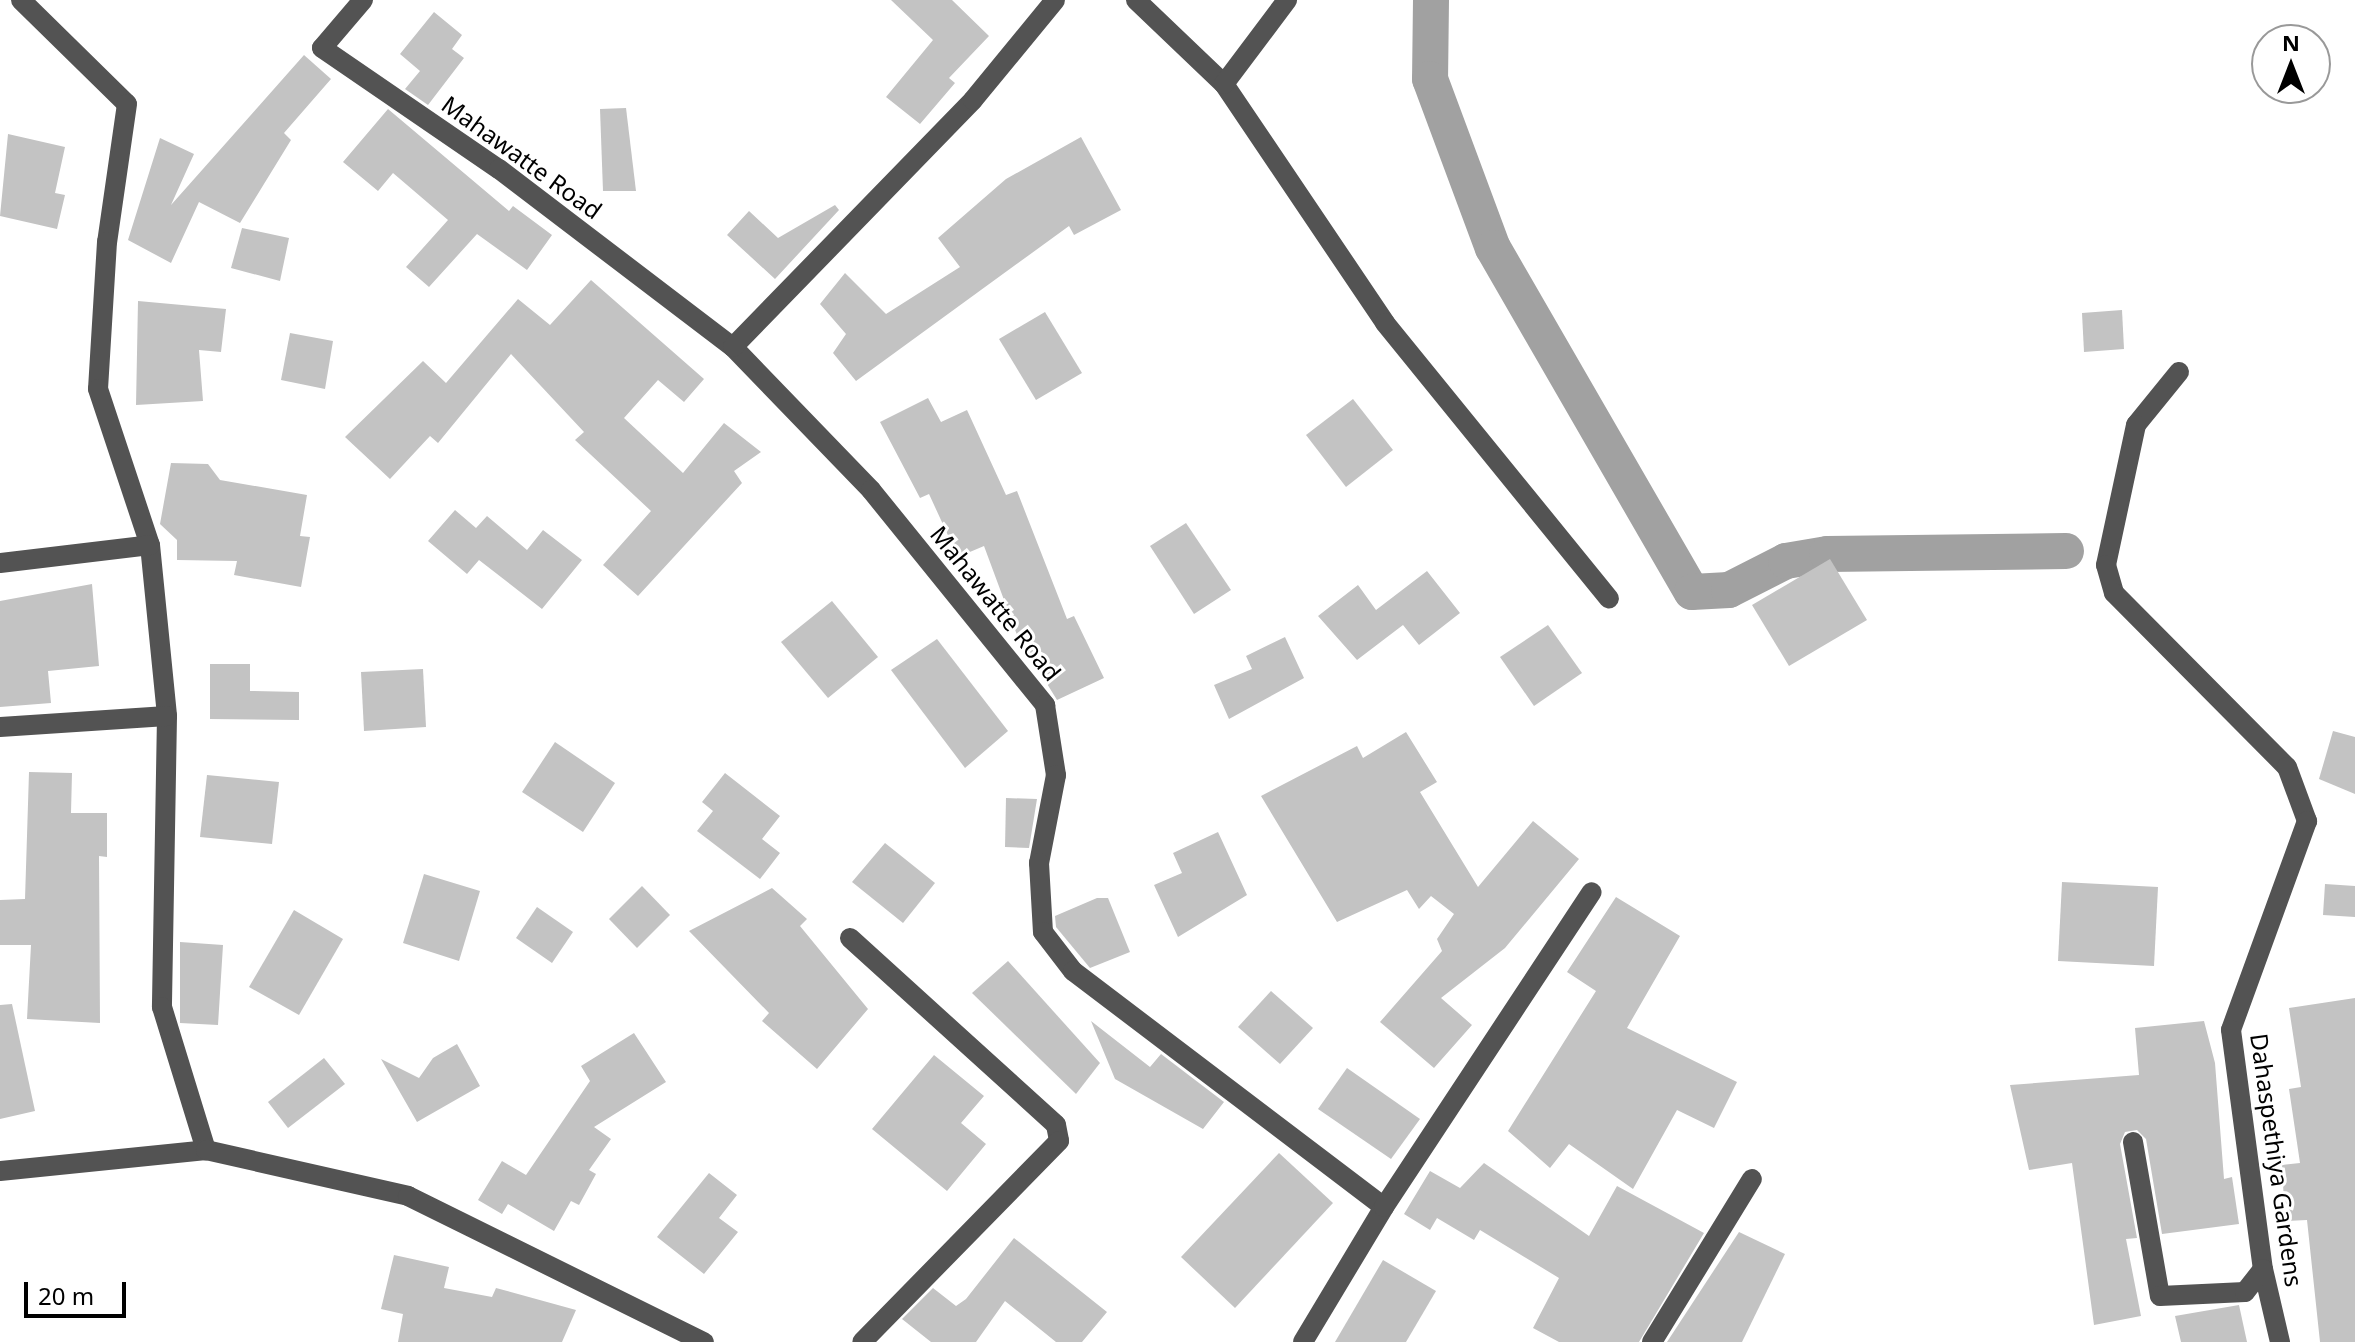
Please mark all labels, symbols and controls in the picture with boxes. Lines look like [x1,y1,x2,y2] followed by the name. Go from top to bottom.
[2251,24,2331,104] north arrow
[2282,27,2300,57] text: N
[436,89,608,225] street label: Mahawatte Road
[925,520,1067,686] street label: Mahawatte Road
[2245,1031,2309,1289] street label: Dahaspethiya Gardens
[28,1266,130,1316] scale bar
[38,1279,94,1312] text: 20 m

